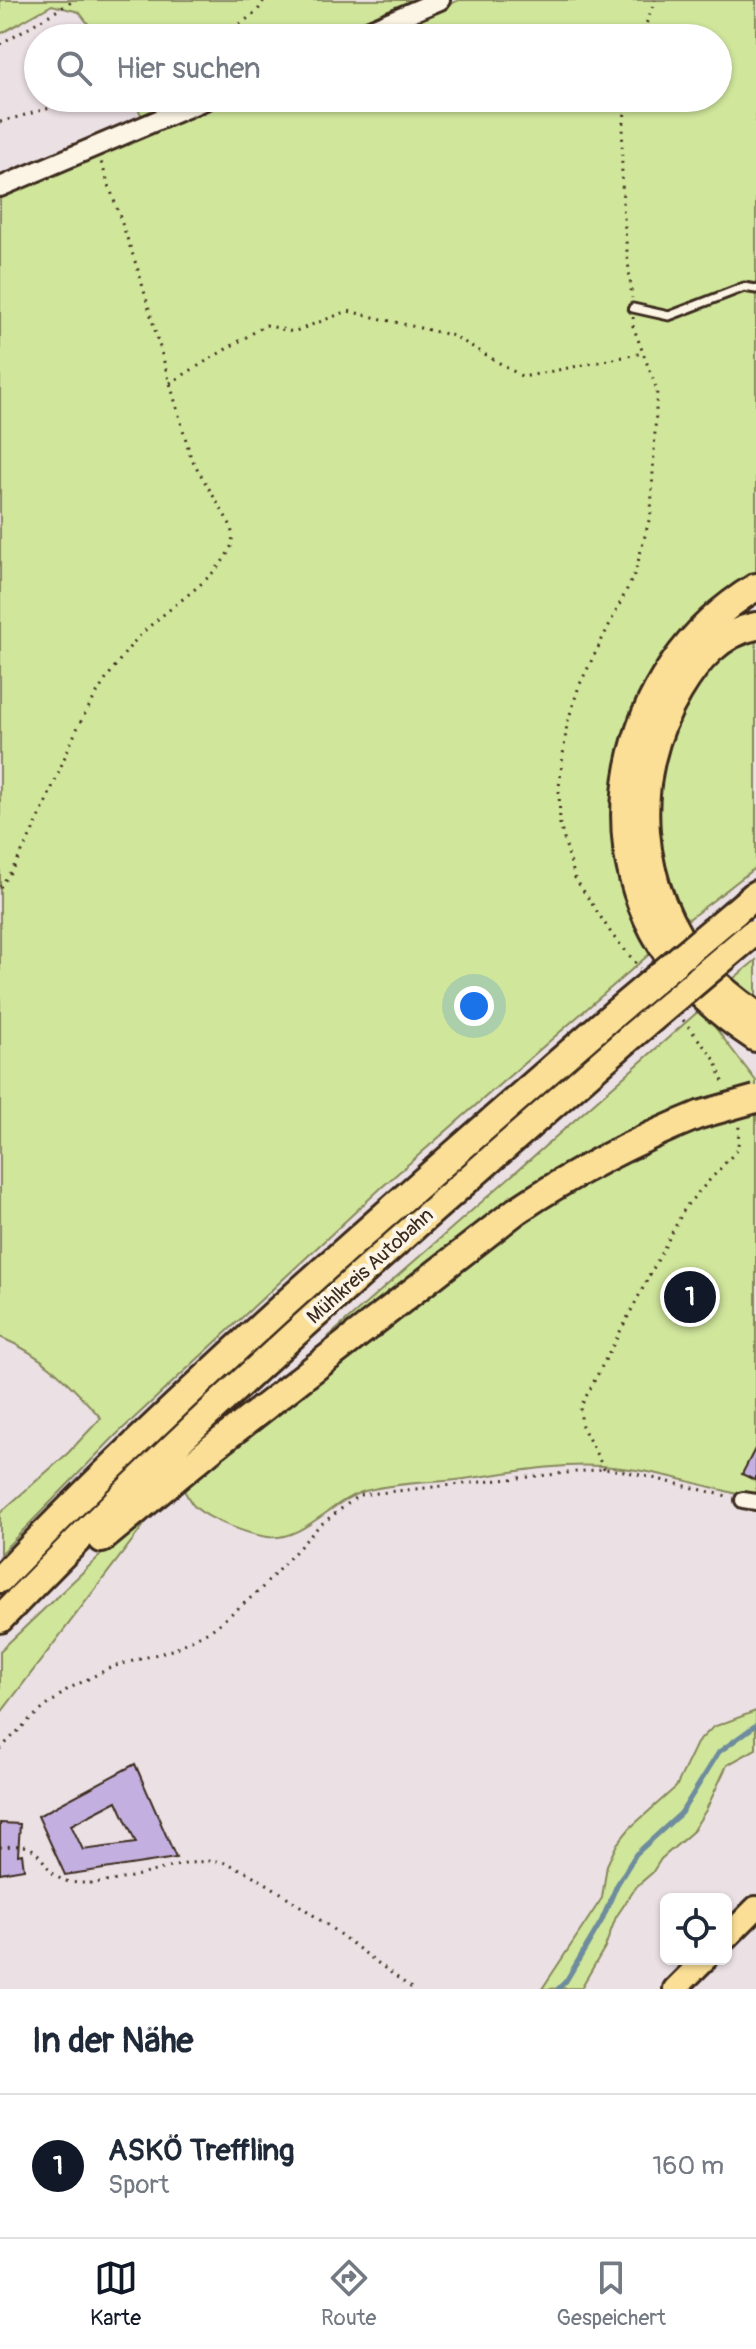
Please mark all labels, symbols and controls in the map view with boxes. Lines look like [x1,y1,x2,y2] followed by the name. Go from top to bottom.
[24,24,732,112] search box
[52,46,96,90] icon: search
[116,50,261,87] text: Hier suchen
[454,986,494,1026] your location
[302,1203,438,1329] street label: Mühlkreis Autobahn
[664,1267,716,1327] pin: 1
[660,1893,732,1965] map controls
[660,1893,732,1965] button: locate
[32,2020,193,2063] text: In der Nähe
[108,2132,294,2169] text: ASKÖ Treffling
[53,2150,63,2182] text: 1
[652,2150,724,2182] text: 160 m
[108,2169,169,2201] text: Sport
[90,2256,141,2332] tab: Karte
[321,2256,376,2332] tab: Route
[556,2256,666,2332] tab: Gespeichert

